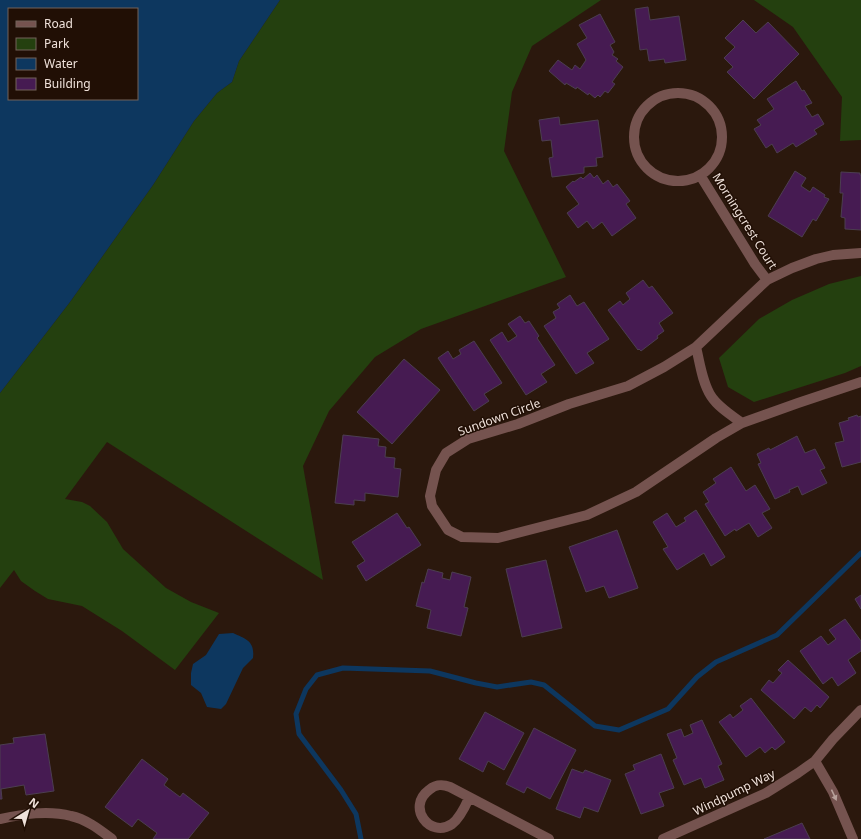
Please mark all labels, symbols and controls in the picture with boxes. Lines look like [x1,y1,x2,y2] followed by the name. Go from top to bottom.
[8,8,138,100] legend
[44,15,73,32] text: Road
[44,35,70,52] text: Park
[44,55,78,72] text: Water
[44,75,91,92] text: Building
[709,170,782,273] street label: Morningcrest Court
[455,394,543,440] street label: Sundown Circle
[690,764,779,819] street label: Windpump Way
[831,789,837,800] one-way arrow
[8,791,48,831] north arrow
[26,794,42,811] text: N

